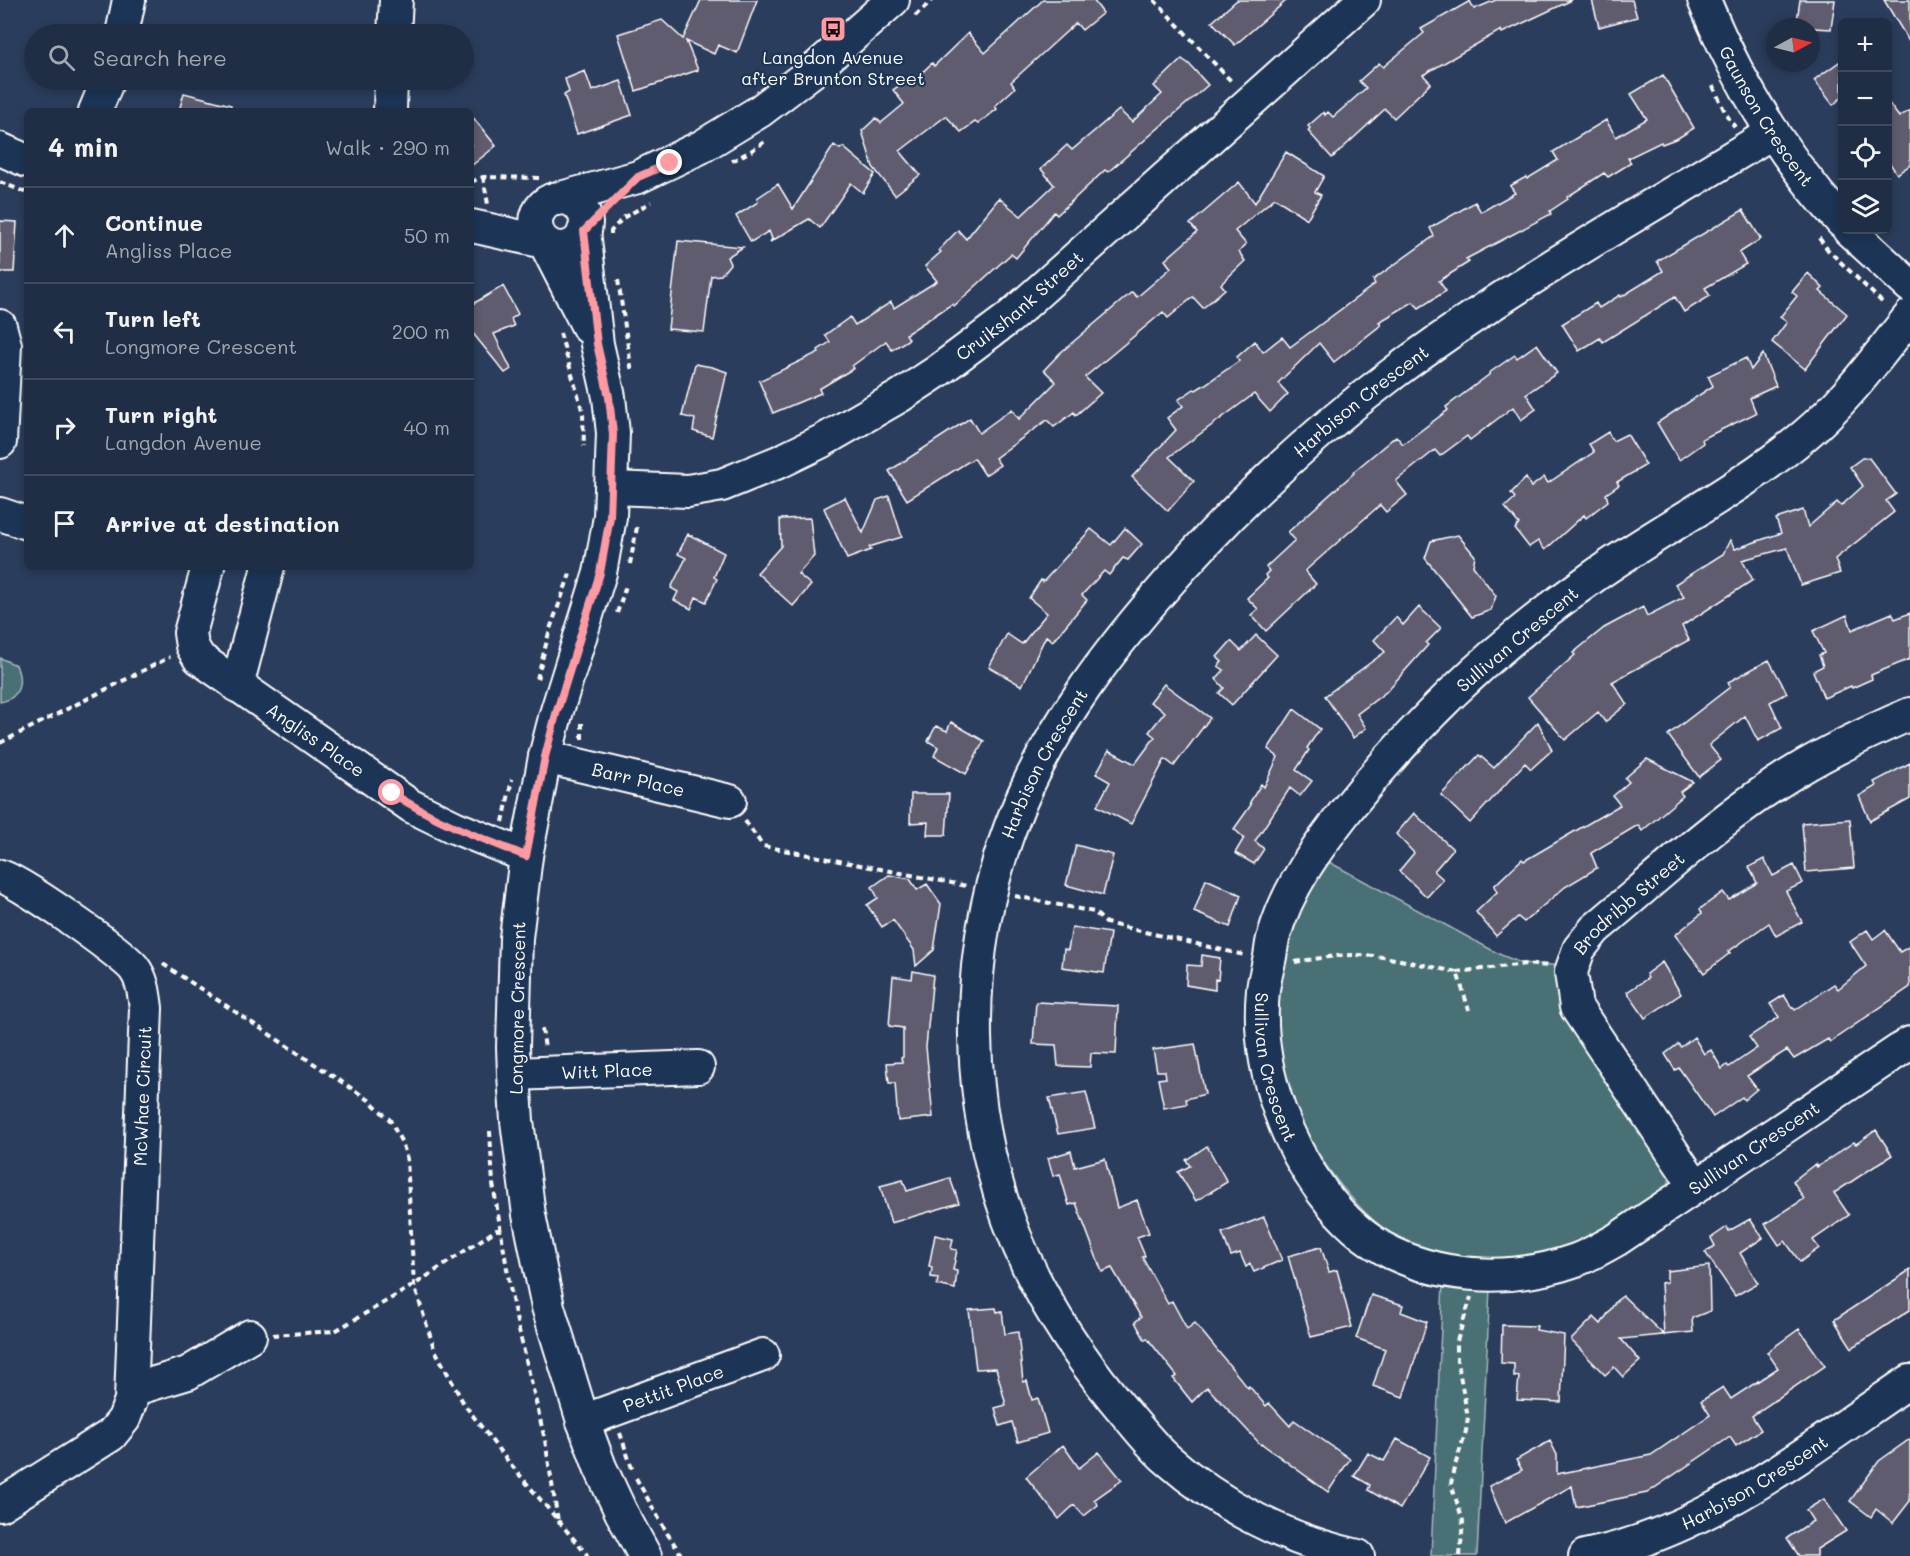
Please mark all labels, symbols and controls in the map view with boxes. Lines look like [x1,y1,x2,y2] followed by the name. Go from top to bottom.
[818,14,848,44] bus stop icon: Langdon Avenue after Brunton Street
[1766,18,1820,72] north arrow
[1838,18,1892,234] map controls
[1838,18,1892,72] button: +
[24,24,474,90] search box
[45,41,78,74] icon: search
[1714,42,1819,191] street label: Gaunson Crescent
[93,43,227,72] text: Search here
[741,45,925,90] place label: Langdon Avenue after Brunton Street
[1838,72,1892,126] button: −
[1838,126,1892,180] button: locate
[48,130,118,164] text: 4 min
[325,134,450,160] text: Walk · 290 m
[656,149,682,175] route end
[1838,180,1892,234] button: layers
[105,208,203,237] text: Continue
[48,219,81,252] icon: ahead
[404,222,450,248] text: 50 m
[105,237,232,263] text: Angliss Place
[951,245,1088,366] street label: Cruikshank Street
[105,304,201,333] text: Turn left
[48,315,81,348] icon: left
[392,318,450,344] text: 200 m
[105,333,297,359] text: Longmore Crescent
[1288,340,1433,462] street label: Harbison Crescent
[105,400,217,429] text: Turn right
[48,411,81,444] icon: right
[404,414,450,440] text: 40 m
[105,429,262,455] text: Langdon Avenue
[48,507,81,540] icon: arrive
[105,509,340,538] text: Arrive at destination
[1451,581,1583,697] street label: Sullivan Crescent
[995,684,1093,842] street label: Harbison Crescent
[262,697,370,782] street label: Angliss Place
[590,757,687,802] street label: Barr Place
[378,779,404,805] route start
[1567,846,1689,959] street label: Brodribb Street
[503,921,531,1095] street label: Longmore Crescent
[1250,992,1303,1145] street label: Sullivan Crescent
[128,1025,156,1167] street label: McWhae Circuit
[561,1057,653,1084] street label: Witt Place
[1684,1095,1824,1200] street label: Sullivan Crescent
[619,1358,727,1417] street label: Pettit Place
[1677,1429,1832,1535] street label: Harbison Crescent

